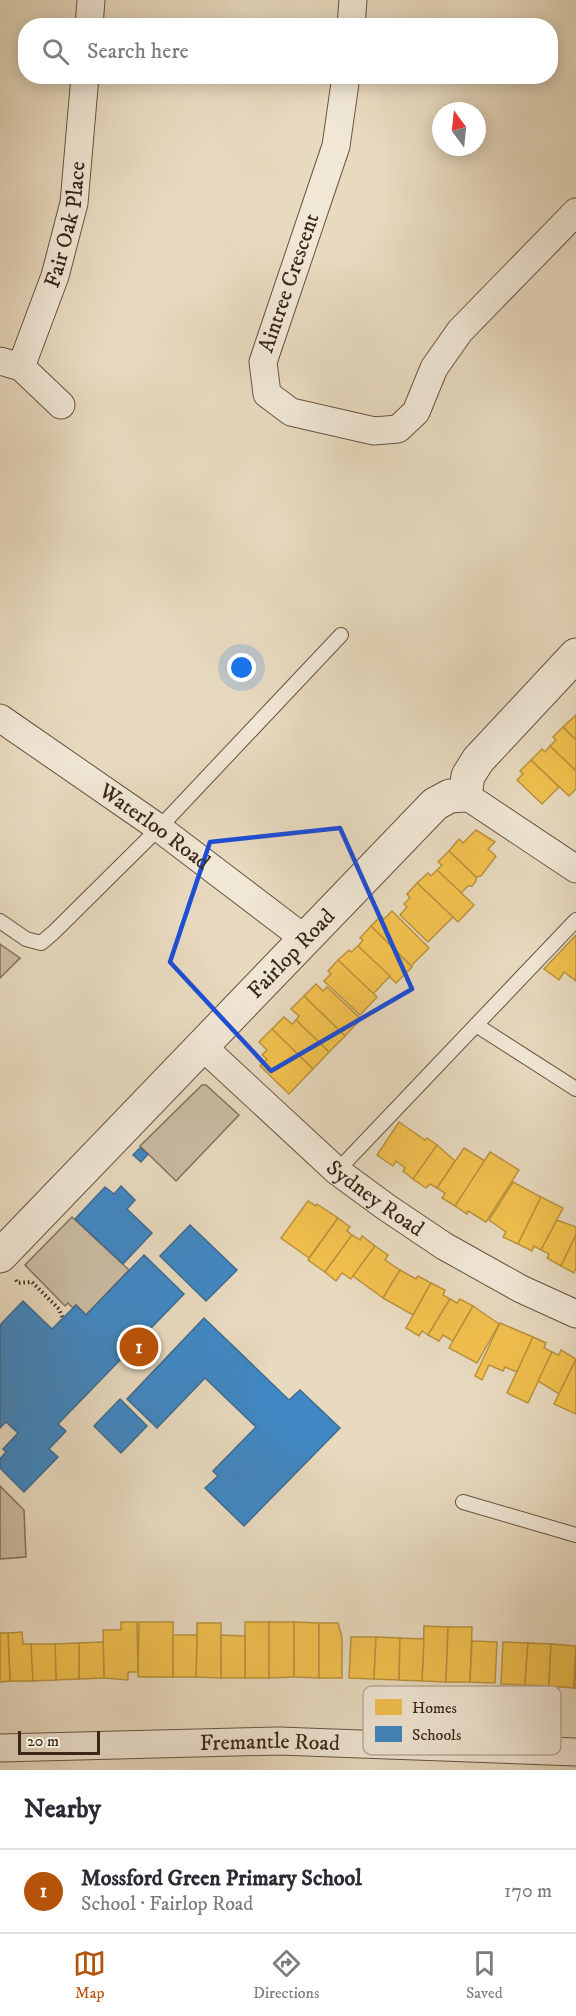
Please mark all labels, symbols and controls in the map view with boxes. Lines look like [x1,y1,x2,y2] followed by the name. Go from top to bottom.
[18,18,558,84] search box
[39,35,72,68] icon: search
[87,38,189,65] text: Search here
[432,102,486,156] north arrow
[38,160,91,291] street label: Fair Oak Place
[253,210,325,356] street label: Aintree Crescent
[227,653,256,682] your location
[93,777,216,876] street label: Waterloo Road
[242,903,341,1004] street label: Fairlop Road
[321,1154,429,1242] street label: Sydney Road
[120,1324,158,1370] pin: 1
[363,1686,561,1755] legend
[412,1698,457,1718] text: Homes
[412,1725,461,1745] text: Schools
[200,1727,340,1757] street label: Fremantle Road
[18,1728,100,1756] scale bar
[27,1731,59,1751] text: 20 m
[24,1793,101,1826] text: Nearby
[81,1865,362,1892] text: Mossford Green Primary School
[40,1879,47,1904] text: 1
[504,1879,552,1904] text: 170 m
[81,1892,253,1917] text: School · Fairlop Road
[73,1947,106,2003] tab: Map
[253,1947,319,2003] tab: Directions
[466,1947,503,2003] tab: Saved

